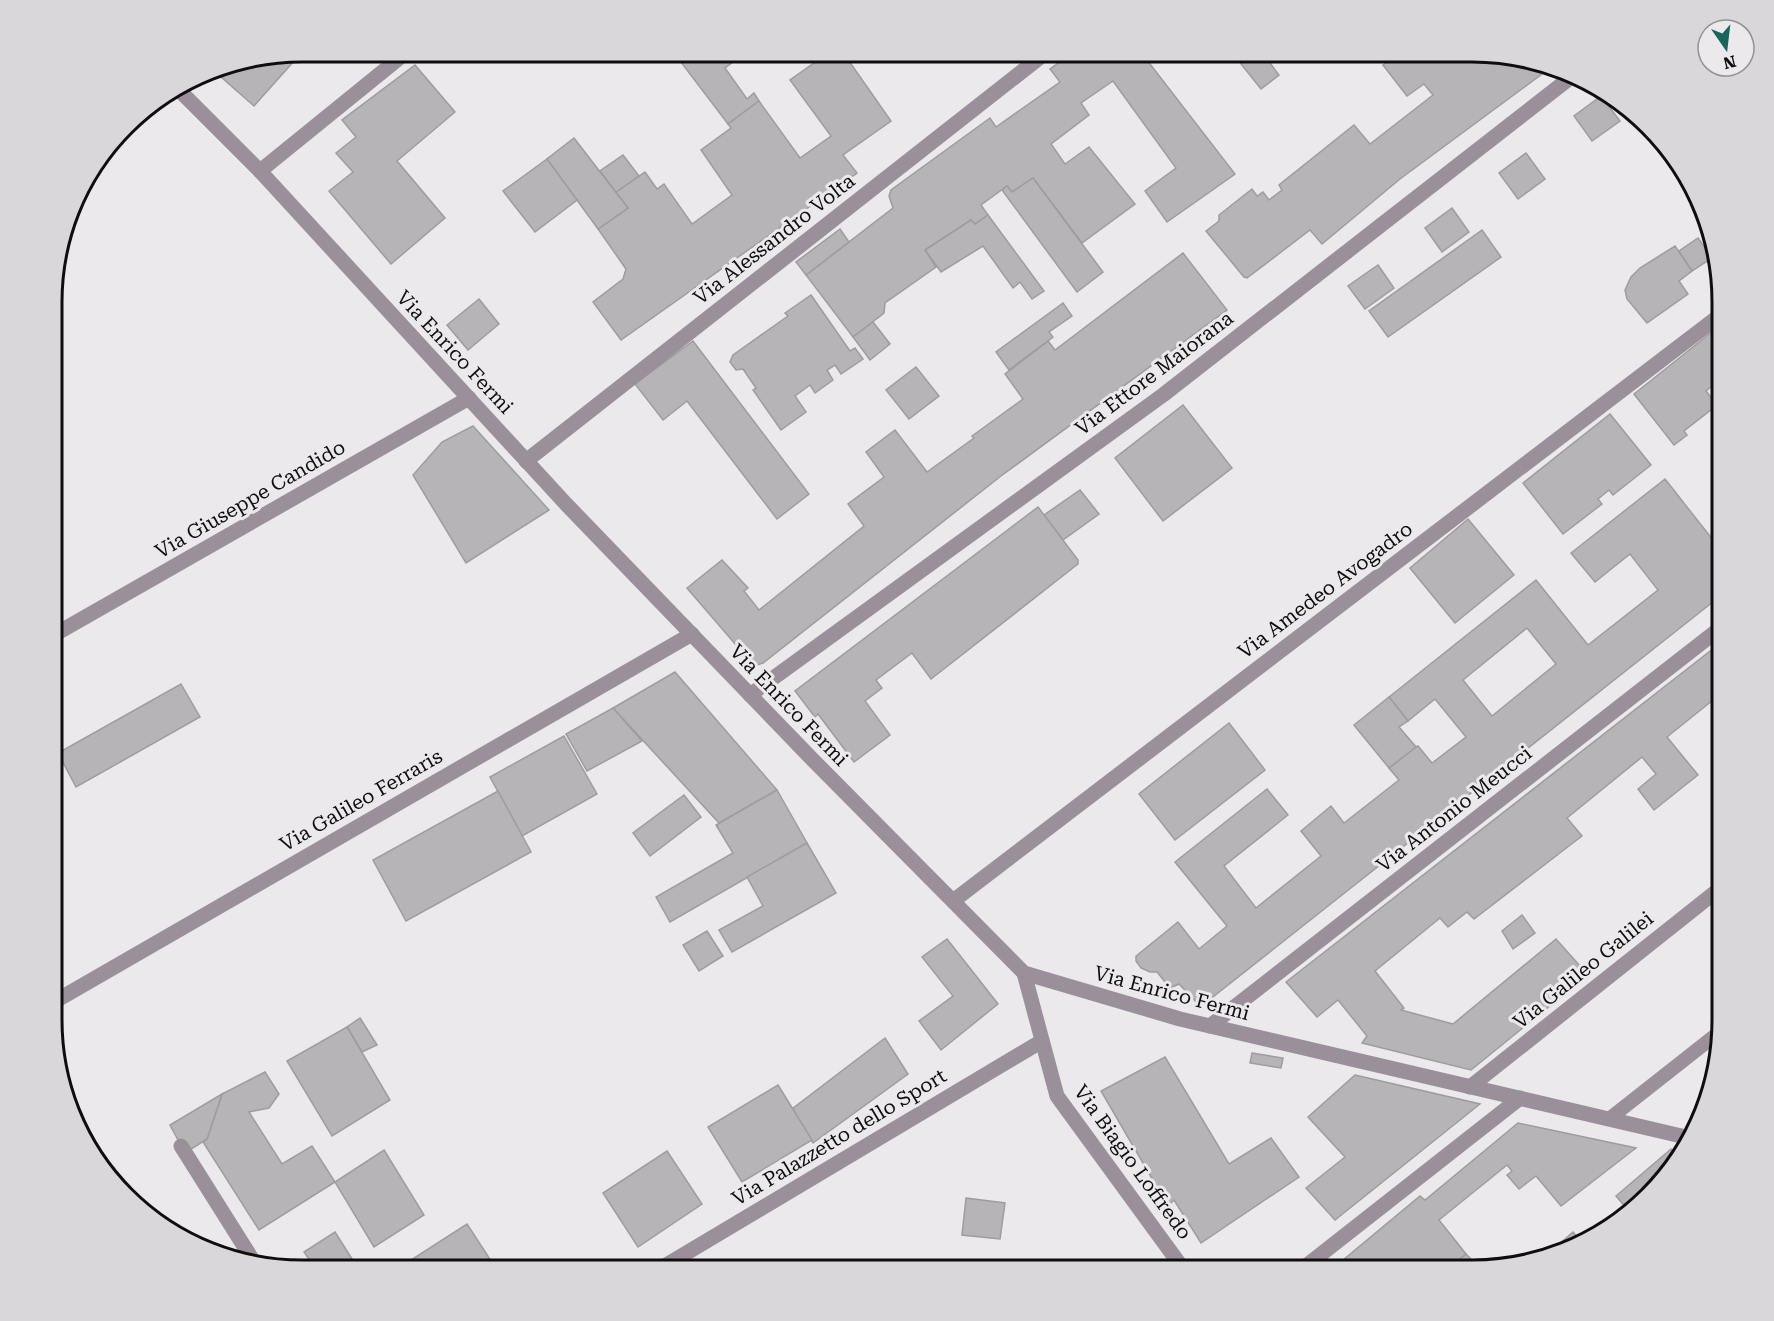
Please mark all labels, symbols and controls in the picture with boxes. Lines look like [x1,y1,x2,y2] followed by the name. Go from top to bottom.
[1696,18,1756,78] north arrow
[1721,51,1738,73] text: N
[689,169,860,309] street label: Via Alessandro Volta
[392,285,518,419] street label: Via Enrico Fermi
[1070,306,1238,440] street label: Via Ettore Maiorana
[151,435,349,563] street label: Via Giuseppe Candido
[1233,517,1417,663] street label: Via Amedeo Avogadro
[725,639,853,771] street label: Via Enrico Fermi
[1372,741,1536,877] street label: Via Antonio Meucci
[276,744,446,856] street label: Via Galileo Ferraris
[1508,906,1658,1034] street label: Via Galileo Galilei
[1092,961,1252,1025] street label: Via Enrico Fermi
[728,1063,951,1211] street label: Via Palazzetto dello Sport
[1069,1080,1197,1244] street label: Via Biagio Loffredo

